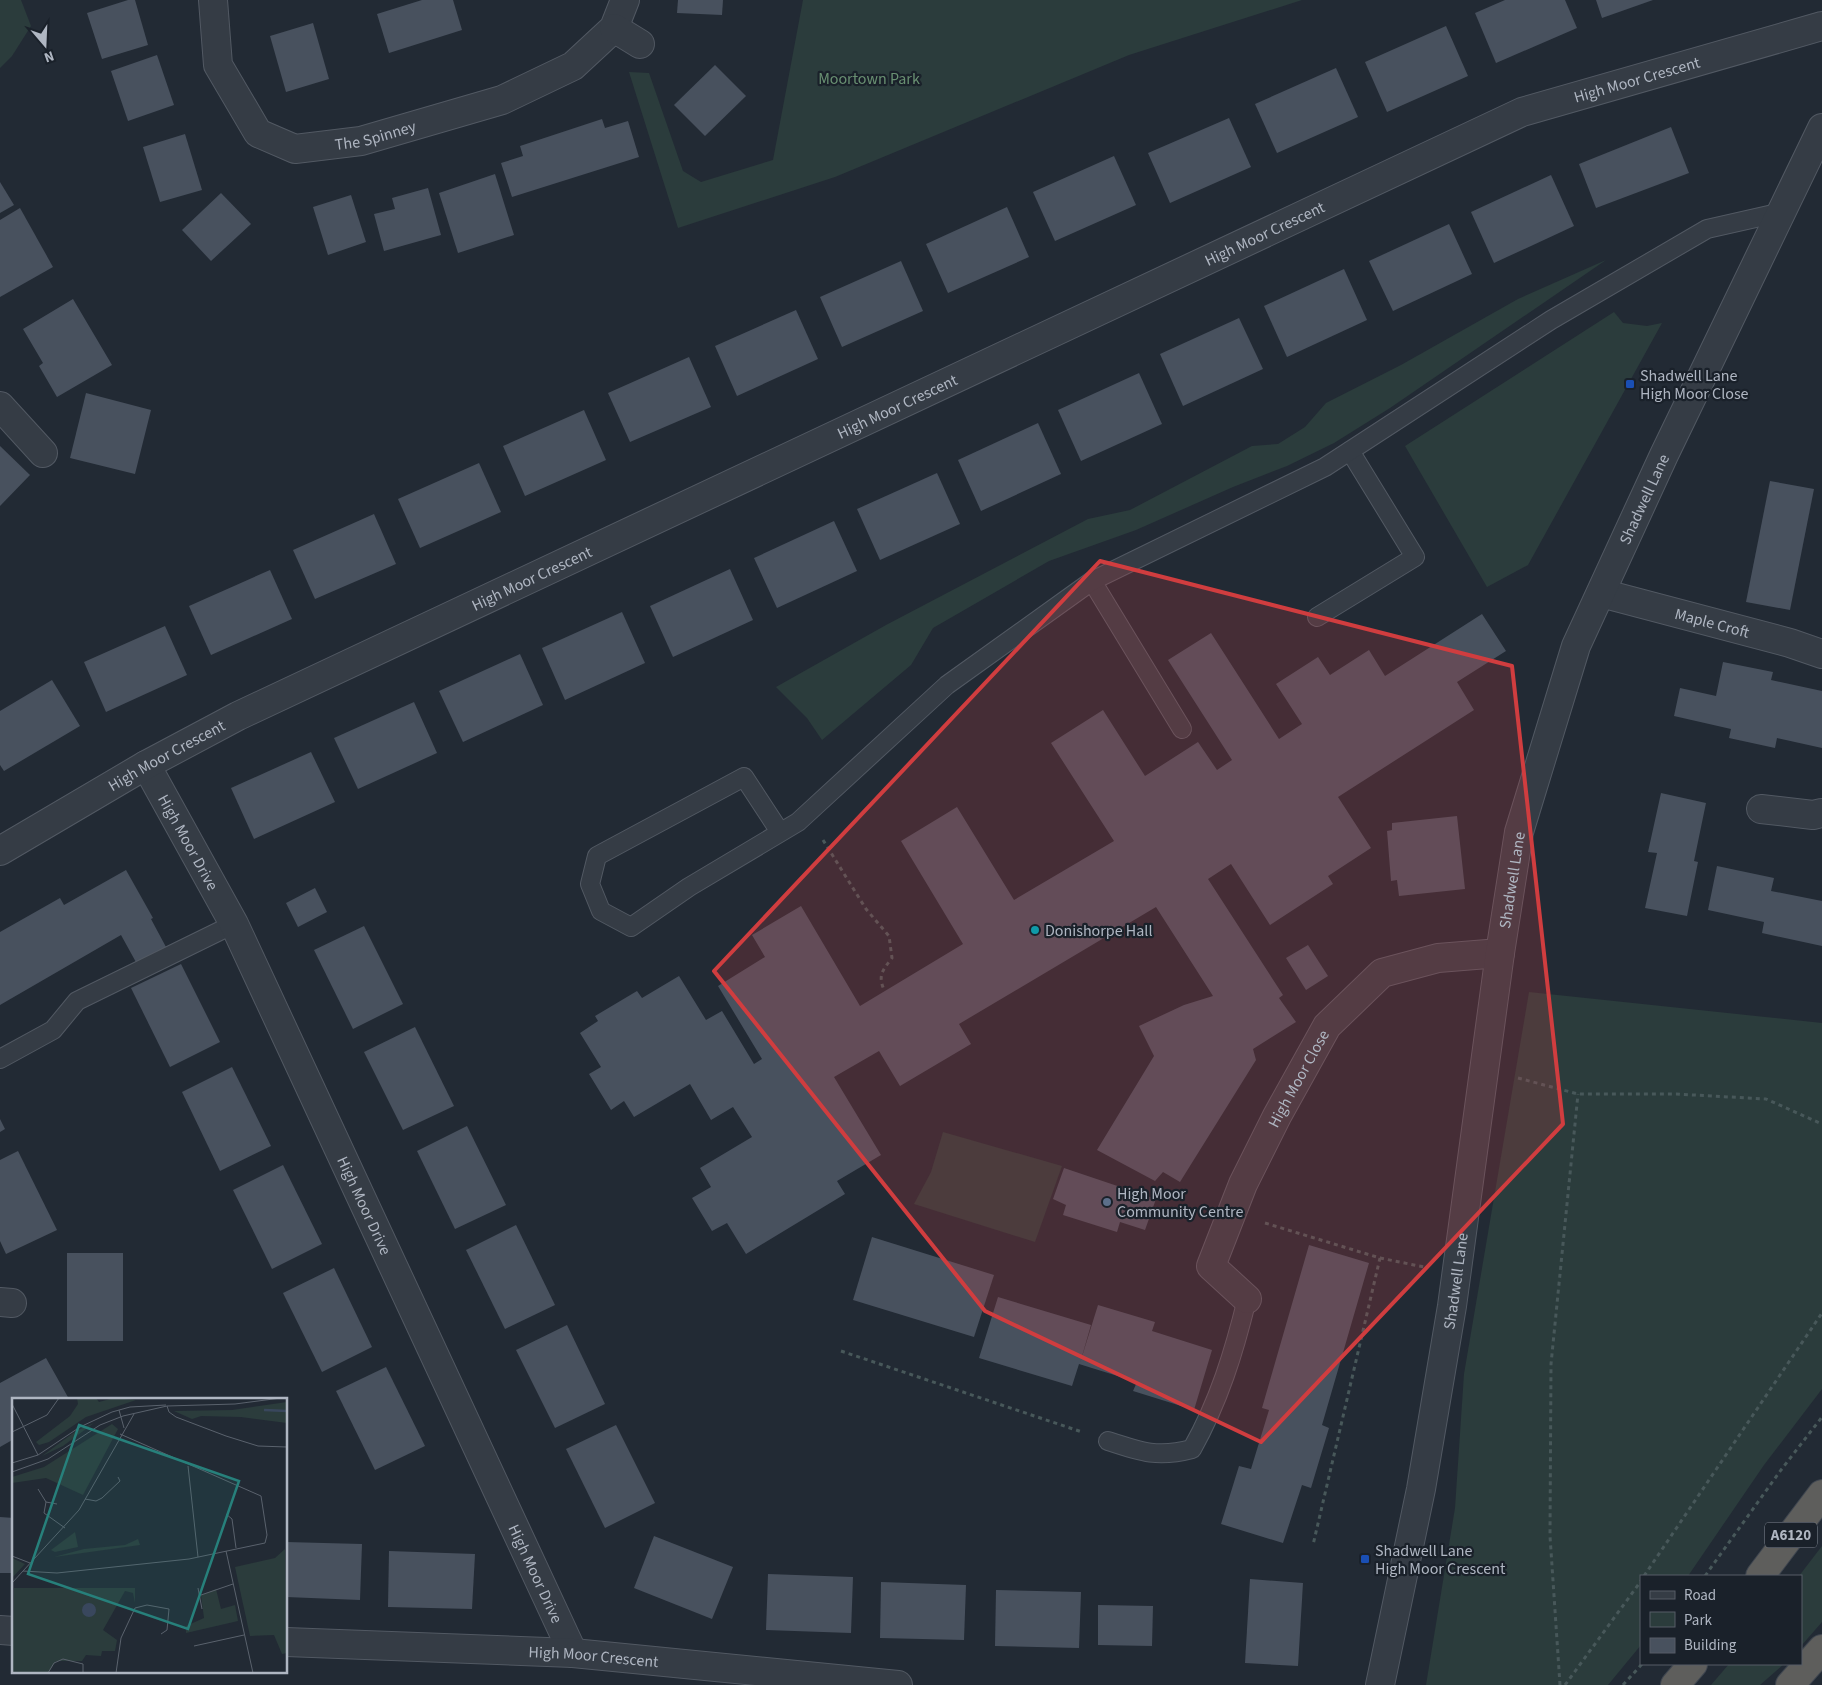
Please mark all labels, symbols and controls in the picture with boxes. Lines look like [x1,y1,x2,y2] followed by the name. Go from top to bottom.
[20,20,70,70] north arrow
[41,45,57,67] text: N
[1571,51,1703,109] street label: High Moor Crescent
[818,68,920,90] park label: Moortown Park
[334,115,419,156] street label: The Spinney
[1201,196,1329,272] street label: High Moor Crescent
[1640,365,1749,405] place label: Shadwell Lane High Moor Close
[834,369,962,445] street label: High Moor Crescent
[1624,378,1636,390] marker: Shadwell Lane High Moor Close
[1614,450,1675,548] street label: Shadwell Lane
[468,541,596,617] street label: High Moor Crescent
[1672,603,1752,644] street label: Maple Croft
[104,715,230,797] street label: High Moor Crescent
[152,790,223,895] street label: High Moor Drive
[1494,830,1531,930] street label: Shadwell Lane
[1045,920,1153,942] place label: Donishorpe Hall
[1029,924,1041,936] marker: Donishorpe Hall
[1263,1026,1335,1131] street label: High Moor Close
[331,1153,396,1259] street label: High Moor Drive
[1117,1183,1243,1223] place label: High Moor Community Centre
[1101,1196,1113,1208] marker: High Moor Community Centre
[1438,1231,1474,1331] street label: Shadwell Lane
[12,1398,288,1672] inset map
[503,1521,568,1627] street label: High Moor Drive
[1765,1522,1817,1548] road number: A6120
[1375,1540,1506,1580] place label: Shadwell Lane High Moor Crescent
[1359,1553,1371,1565] marker: Shadwell Lane High Moor Crescent
[1640,1575,1802,1665] legend
[1684,1585,1716,1606] text: Road
[1684,1610,1713,1631] text: Park
[1684,1635,1737,1656] text: Building
[528,1641,660,1673] street label: High Moor Crescent

